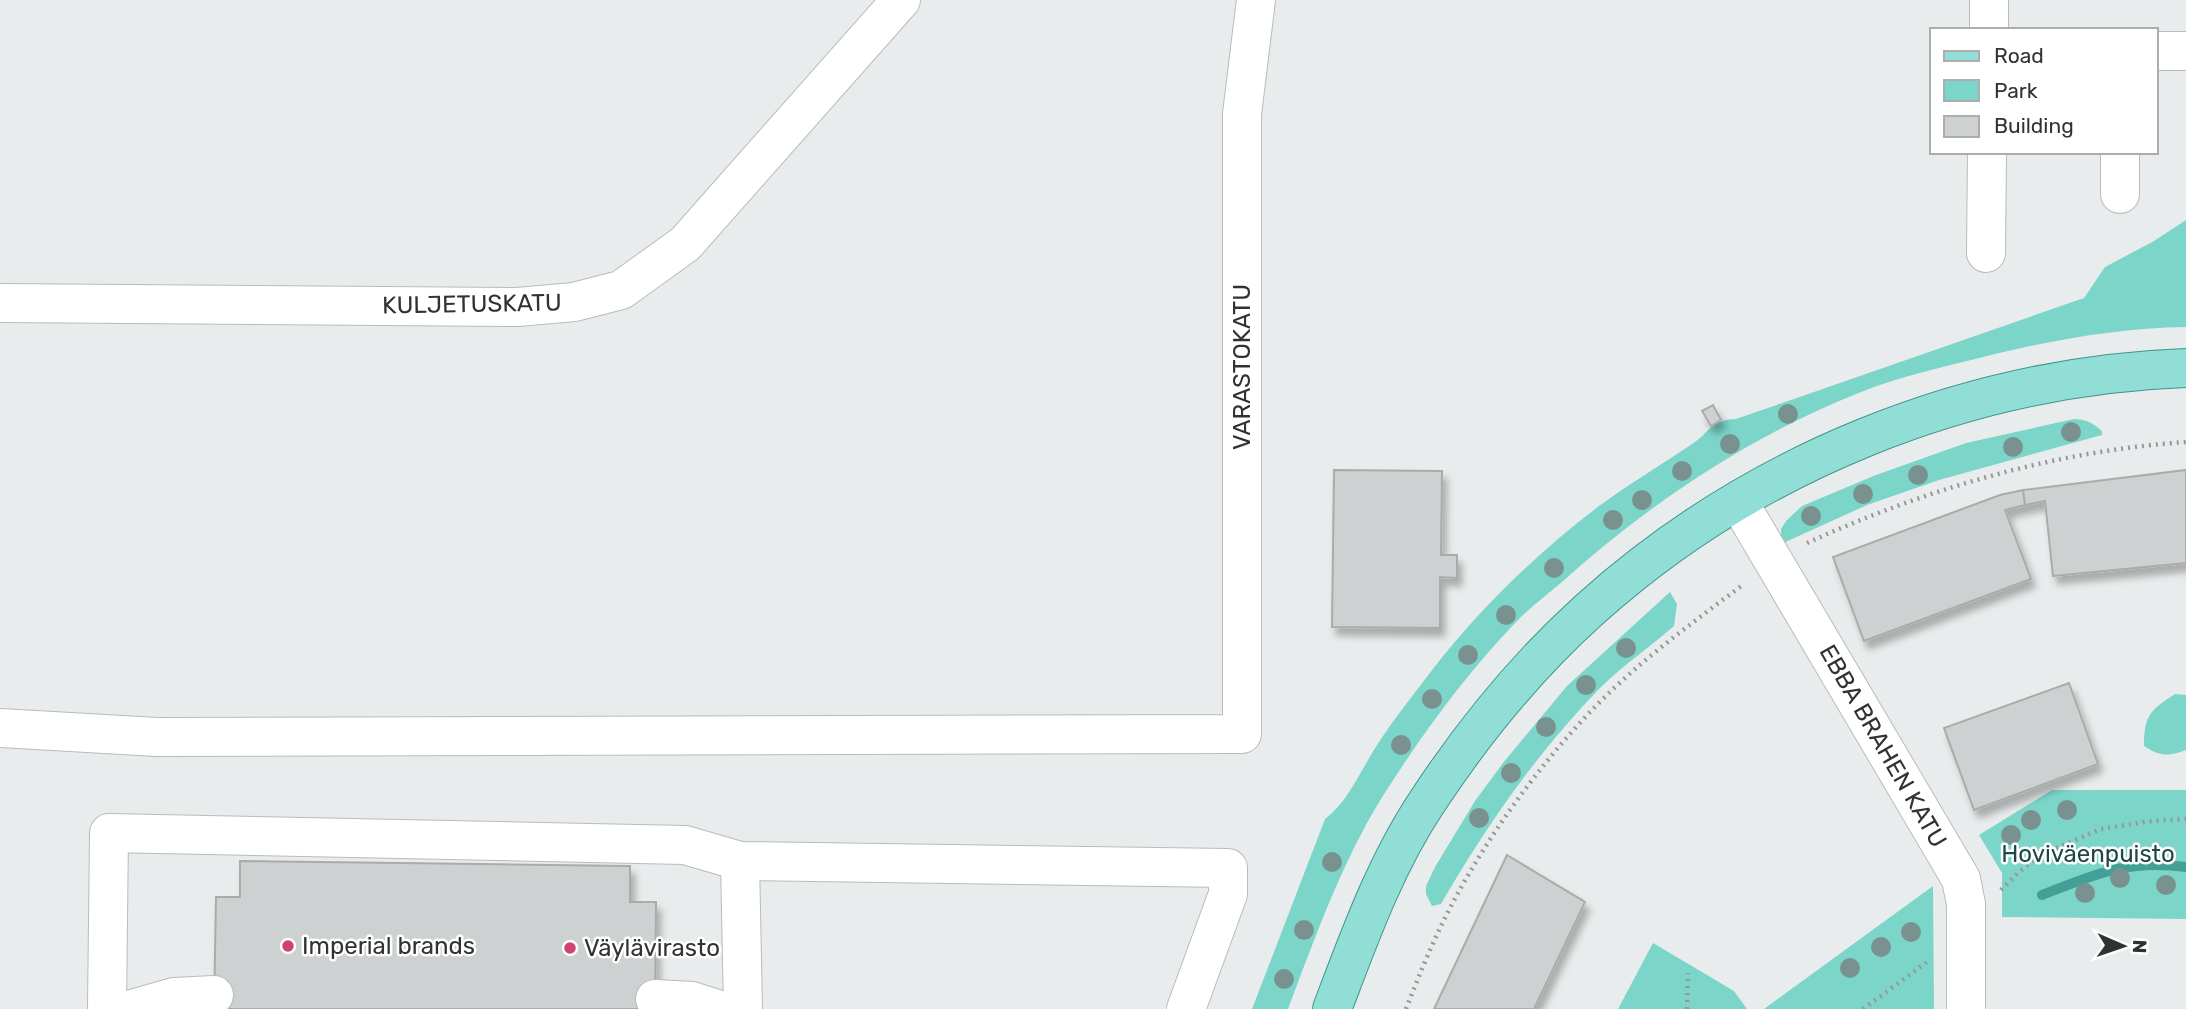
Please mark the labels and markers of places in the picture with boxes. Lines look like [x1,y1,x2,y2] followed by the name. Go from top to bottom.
[302,932,475,960] place label: Imperial brands
[584,934,720,962] place label: Väylävirasto
[280,938,296,954] marker: Imperial brands
[562,940,578,956] marker: Väylävirasto

